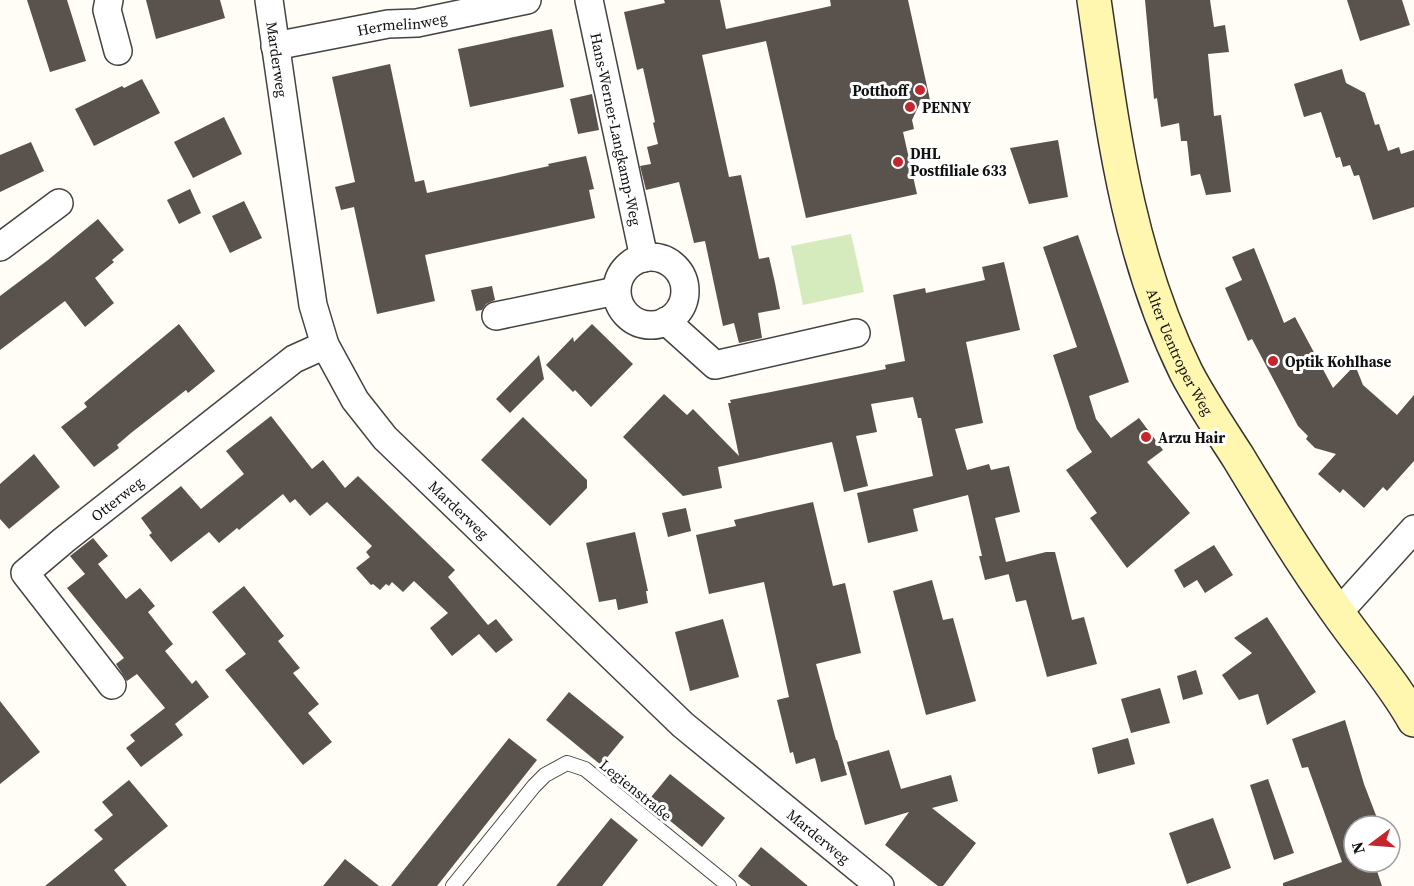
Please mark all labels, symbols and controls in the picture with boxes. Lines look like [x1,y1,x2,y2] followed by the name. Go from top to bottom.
[355,6,449,40] street label: Hermelinweg
[262,20,293,99] street label: Marderweg
[586,31,647,228] street label: Hans-Werner-Langkamp-Weg
[852,80,910,101] place label: Potthoff
[913,83,927,97] marker: Potthoff
[922,97,972,118] place label: PENNY
[903,100,917,114] marker: PENNY
[910,143,1007,181] place label: DHL Postfiliale 633
[891,155,905,169] marker: DHL Postfiliale 633
[1142,285,1219,419] street label: Alter Uentroper Weg
[1285,351,1391,372] place label: Optik Kohlhase
[1266,354,1280,368] marker: Optik Kohlhase
[1158,427,1225,448] place label: Arzu Hair
[1139,430,1153,444] marker: Arzu Hair
[86,471,147,526] street label: Otterweg
[424,475,494,544] street label: Marderweg
[595,754,677,826] street label: Legienstraße
[783,804,855,868] street label: Marderweg
[1342,814,1402,874] north arrow
[1345,839,1370,857] text: N

